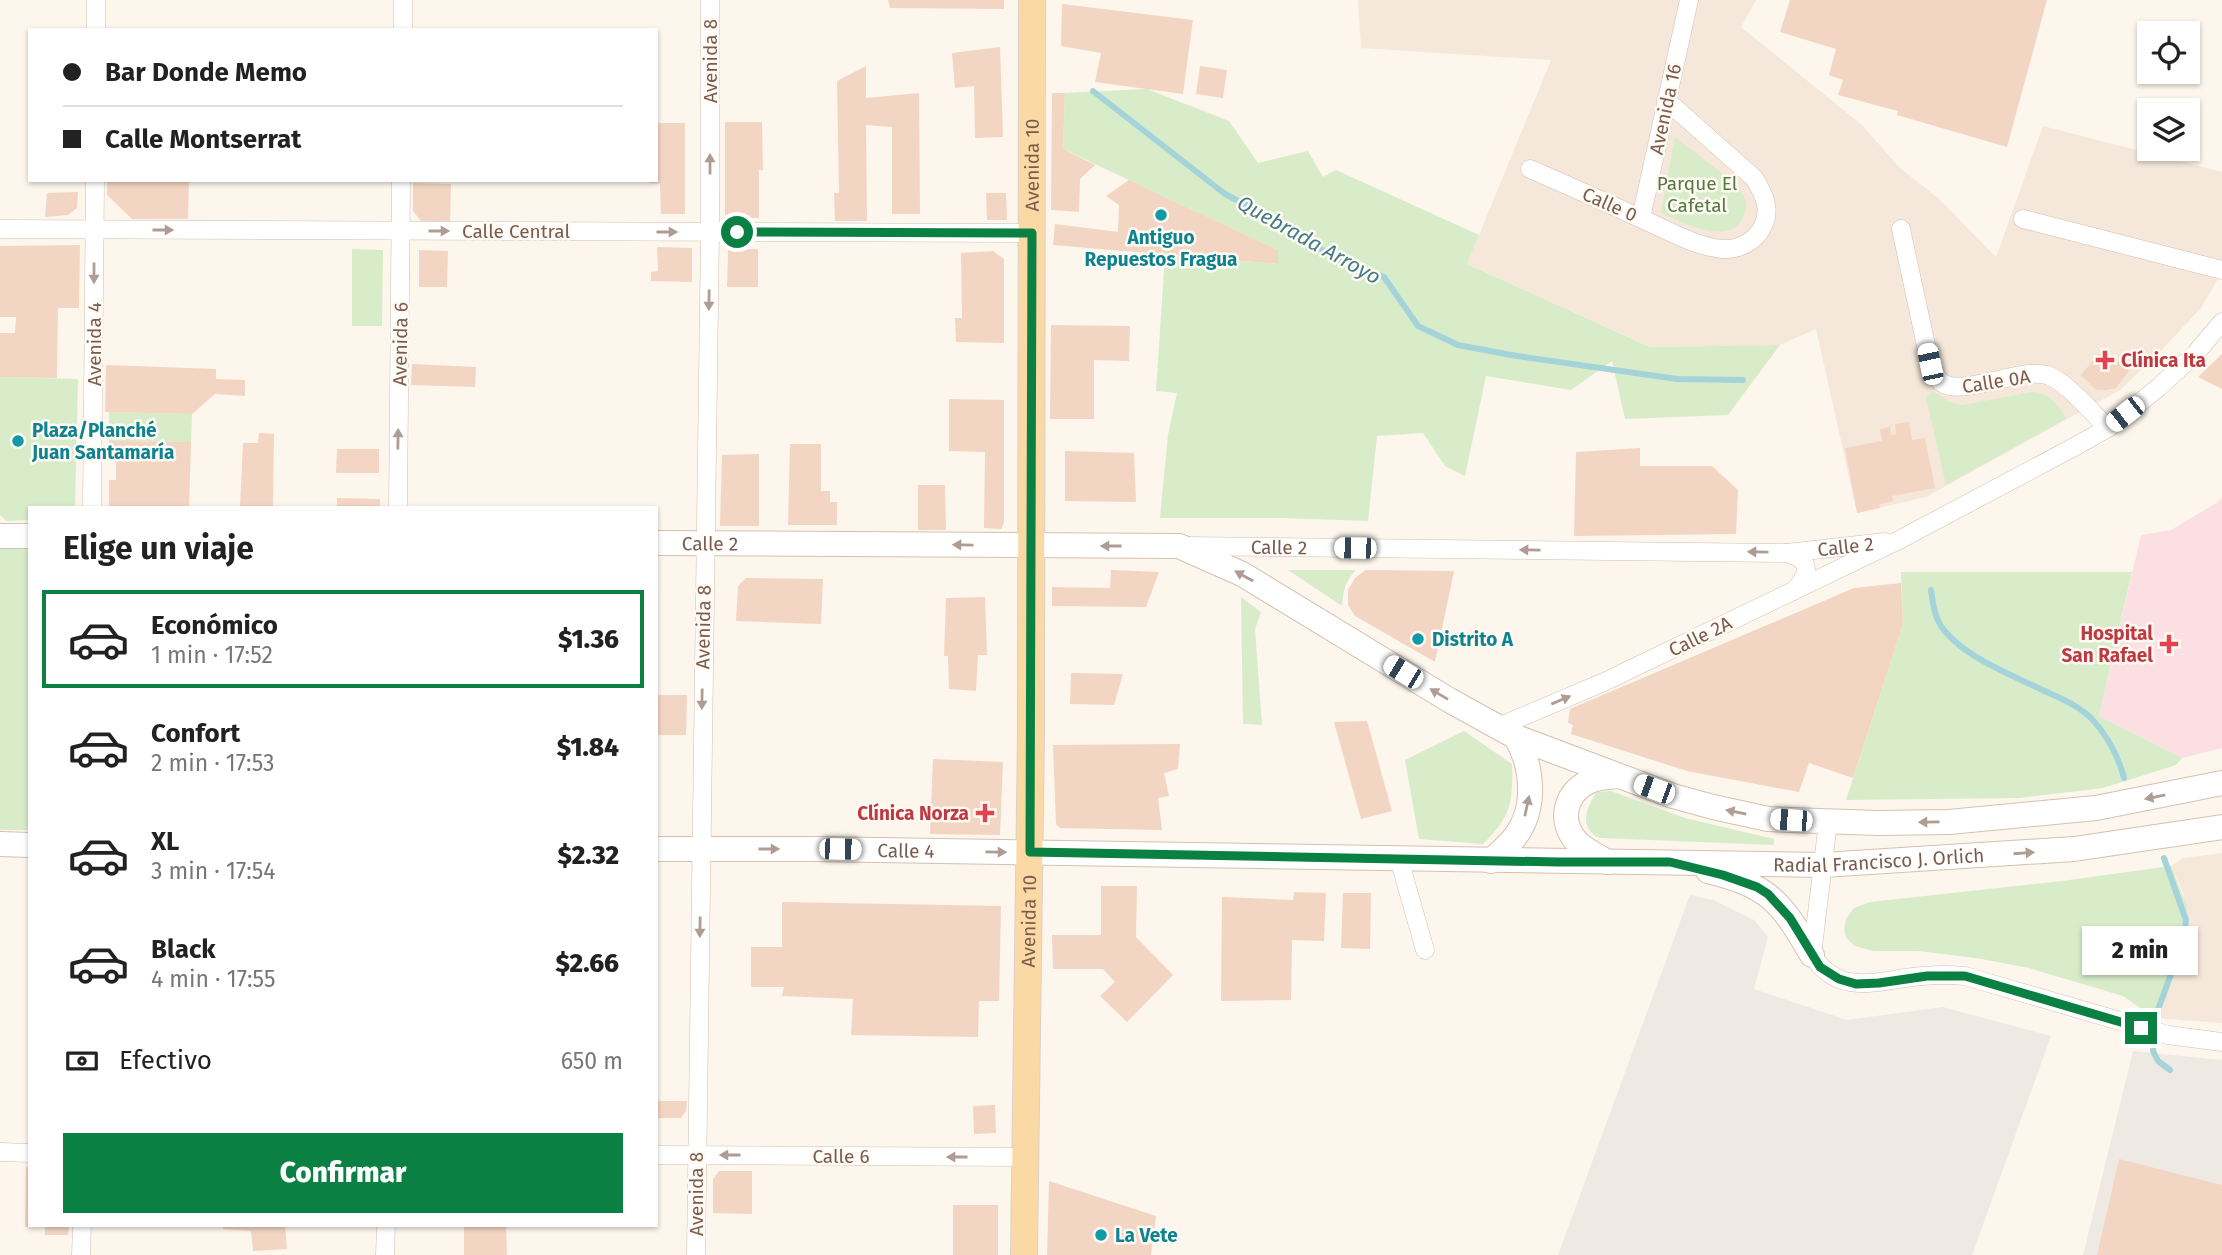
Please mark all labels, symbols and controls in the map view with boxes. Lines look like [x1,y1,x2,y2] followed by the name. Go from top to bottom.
[699,19,722,103] street label: Avenida 8
[2137,21,2200,161] map controls
[2137,21,2200,84] button: locate
[105,57,307,88] text: Bar Donde Memo
[1645,62,1686,157] street label: Avenida 16
[2137,98,2200,161] button: layers
[1021,119,1044,211] street label: Avenida 10
[105,124,301,155] text: Calle Montserrat
[704,153,716,175] one-way arrow
[1657,172,1738,217] park label: Parque El Cafetal
[1579,182,1641,227] street label: Calle 0
[1233,190,1385,290] water label: Quebrada Arroyo
[1153,207,1169,223] marker: Antiguo Repuestos Fragua
[721,216,753,248] route start
[462,220,570,243] street label: Calle Central
[152,224,174,235] one-way arrow
[429,225,451,237] one-way arrow
[656,226,678,238] one-way arrow
[1085,226,1237,271] place label: Antiguo Repuestos Fragua
[88,262,100,284] one-way arrow
[703,290,714,312] one-way arrow
[83,302,106,386] street label: Avenida 4
[388,302,413,386] street label: Avenida 6
[1916,341,1945,387] car
[2121,349,2206,372] place label: Clínica Ita
[2095,350,2115,370] marker: Clínica Ita
[1960,365,2032,398] street label: Calle 0A
[2102,393,2149,435] car
[31,419,174,464] place label: Plaza/Planché Juan Santamaría
[393,428,404,450] one-way arrow
[10,433,26,449] marker: Plaza/Planché Juan Santamaría
[63,529,254,567] text: Elige un viaje
[682,532,738,555] street label: Calle 2
[1816,532,1875,561] street label: Calle 2
[1251,536,1307,559] street label: Calle 2
[1334,537,1377,559] car
[952,539,974,551] one-way arrow
[1099,540,1121,551] one-way arrow
[1519,544,1541,556] one-way arrow
[1747,547,1769,558] one-way arrow
[1234,570,1254,582] one-way arrow
[691,585,716,669] street label: Avenida 8
[67,608,130,671] icon: car
[151,610,278,641] text: Económico
[1665,611,1736,662] street label: Calle 2A
[2061,622,2153,667] place label: Hospital San Rafael
[558,624,619,655] text: $1.36
[1432,628,1514,651] place label: Distrito A
[1410,631,1426,647] marker: Distrito A
[2159,634,2179,654] marker: Hospital San Rafael
[151,641,273,669] text: 1 min · 17:52
[1380,652,1427,692] car
[1429,688,1448,700] one-way arrow
[697,689,708,711] one-way arrow
[1551,695,1572,706] one-way arrow
[67,716,130,779] icon: car
[151,718,240,749] text: Confort
[557,732,619,763] text: $1.84
[151,749,275,777] text: 2 min · 17:53
[1631,772,1678,806] car
[2144,792,2166,803] one-way arrow
[1522,795,1533,817] one-way arrow
[857,802,969,825] place label: Clínica Norza
[975,803,995,823] marker: Clínica Norza
[1725,806,1747,817] one-way arrow
[1770,808,1813,832] car
[1918,816,1940,828] one-way arrow
[67,824,130,887] icon: car
[151,826,179,857] text: XL
[819,838,862,860] car
[877,839,935,863] street label: Calle 4
[558,840,619,871] text: $2.32
[758,843,780,855] one-way arrow
[1773,844,1985,877] street label: Radial Francisco J. Orlich
[986,846,1008,858] one-way arrow
[2014,847,2036,858] one-way arrow
[151,857,276,885] text: 3 min · 17:54
[1017,875,1041,968] street label: Avenida 10
[694,916,705,938] one-way arrow
[2083,926,2199,976] callout: 2 min
[67,932,130,995] icon: car
[151,934,216,965] text: Black
[2112,936,2168,964] text: 2 min
[555,948,619,979] text: $2.66
[151,965,275,993] text: 4 min · 17:55
[2125,1012,2157,1044] route end
[63,1042,101,1080] icon: cash
[119,1045,212,1076] text: Efectivo
[561,1047,623,1075] text: 650 m
[63,1133,623,1213] button: Confirmar
[812,1145,870,1168] street label: Calle 6
[719,1149,741,1161] one-way arrow
[946,1151,968,1163] one-way arrow
[685,1152,708,1236] street label: Avenida 8
[1115,1224,1178,1247] place label: La Vete
[1093,1227,1109,1243] marker: La Vete

